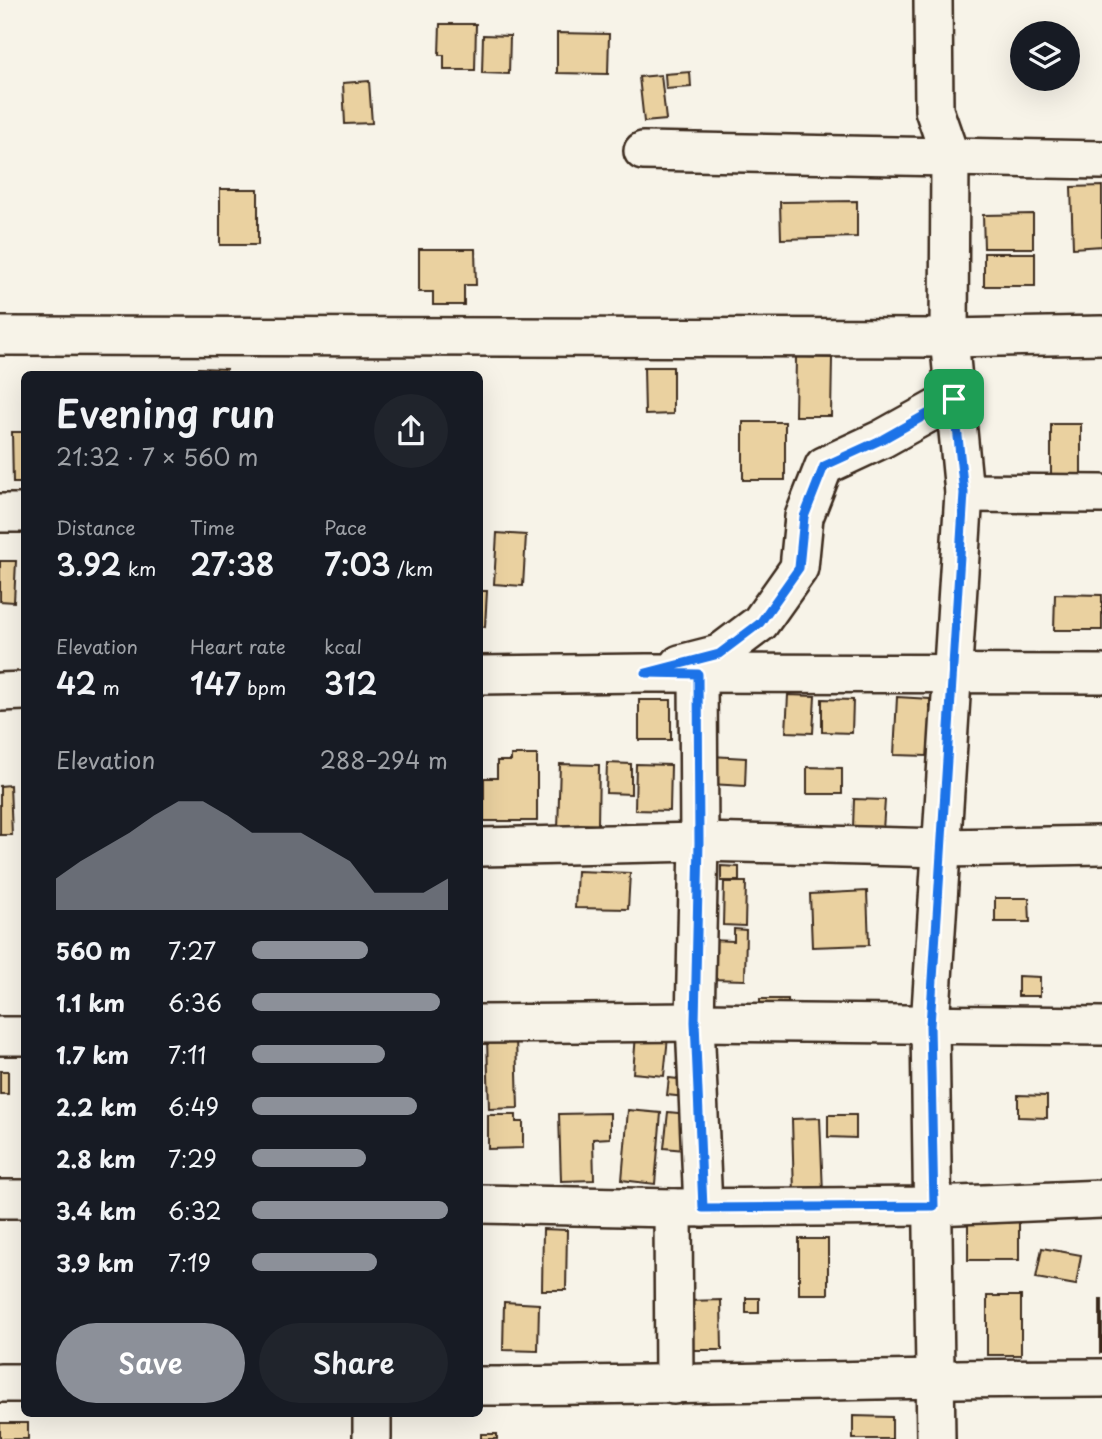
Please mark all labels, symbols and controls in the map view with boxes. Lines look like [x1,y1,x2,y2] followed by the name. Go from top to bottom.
[1010,21,1080,91] map controls
[1010,21,1080,91] button: layers
[924,369,984,429] pin
[935,380,973,418] icon: arrive
[56,384,275,441] text: Evening run
[374,394,448,468] button: share
[56,439,258,474] text: 21:32 · 7 × 560 m
[56,513,136,541] text: Distance
[190,513,235,541] text: Time
[324,513,367,541] text: Pace
[56,541,121,586] text: 3.92
[190,541,275,586] text: 27:38
[324,541,391,586] text: 7:03
[121,554,156,582] text: km
[391,554,433,582] text: /km
[56,632,138,660] text: Elevation
[190,632,286,660] text: Heart rate
[324,632,362,660] text: kcal
[56,660,96,705] text: 42
[190,660,241,705] text: 147
[324,660,377,705] text: 312
[96,673,120,701] text: m
[241,673,286,701] text: bpm
[56,742,155,777] text: Elevation
[320,742,448,777] text: 288–294 m
[56,933,131,968] text: 560 m
[168,933,216,968] text: 7:27
[56,985,125,1020] text: 1.1 km
[168,985,222,1020] text: 6:36
[56,1037,129,1072] text: 1.7 km
[168,1037,207,1072] text: 7:11
[56,1089,137,1124] text: 2.2 km
[168,1089,219,1124] text: 6:49
[56,1141,136,1176] text: 2.8 km
[168,1141,217,1176] text: 7:29
[56,1193,136,1228] text: 3.4 km
[168,1193,222,1228] text: 6:32
[56,1245,134,1280] text: 3.9 km
[168,1245,211,1280] text: 7:19
[56,1323,245,1403] button: Save
[259,1323,448,1403] button: Share

